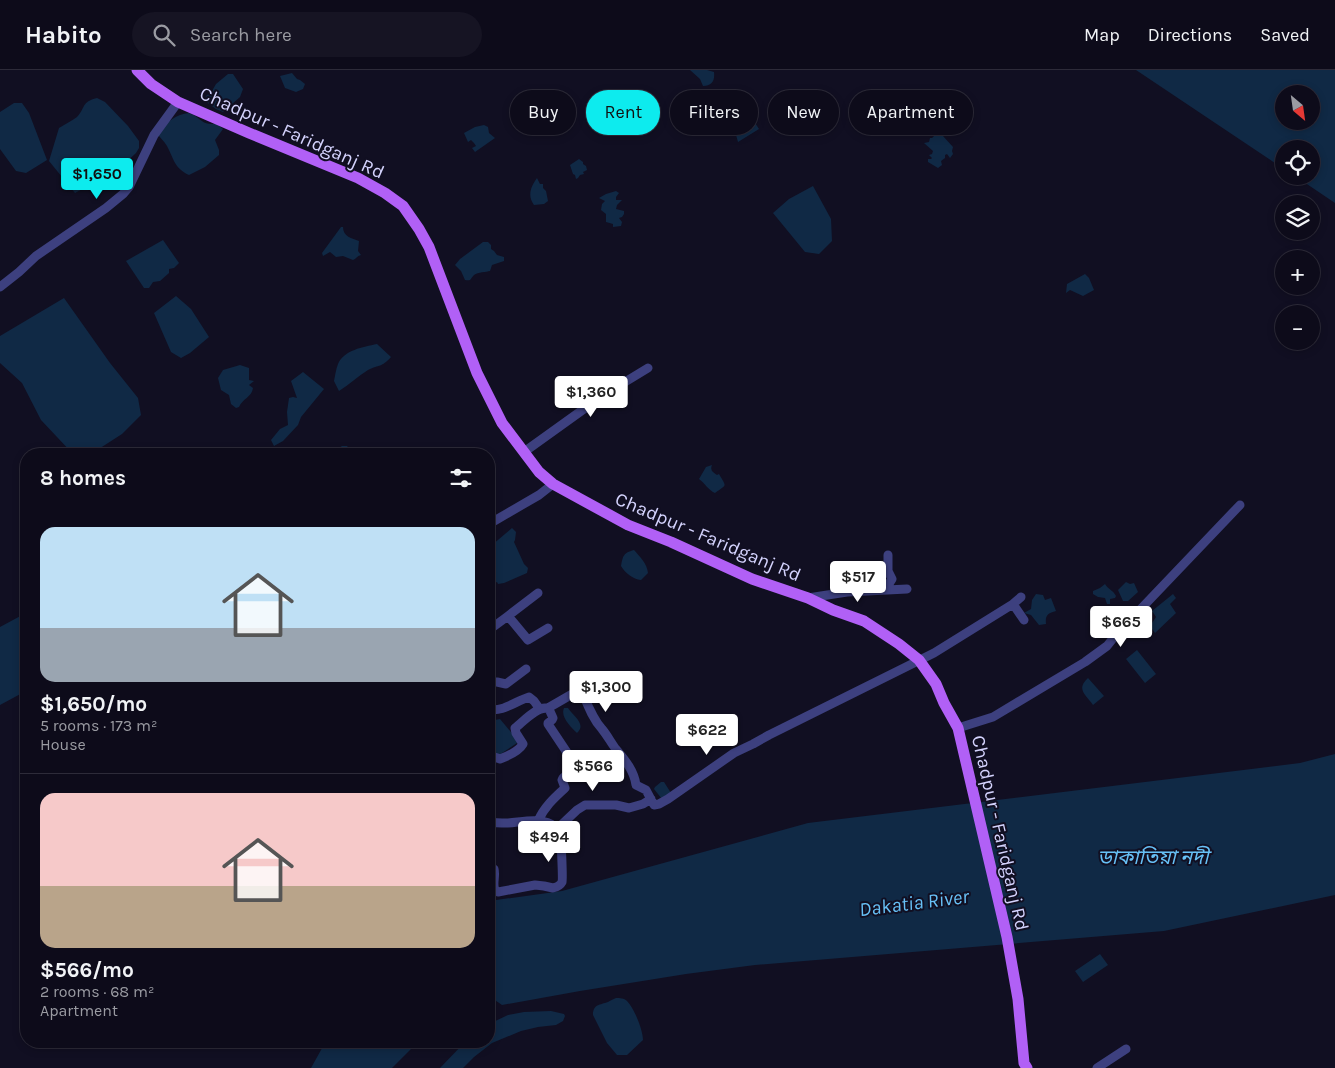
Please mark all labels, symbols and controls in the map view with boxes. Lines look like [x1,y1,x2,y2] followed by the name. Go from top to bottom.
[132,12,482,57] search box
[25,21,102,49] text: Habito
[150,21,178,49] icon: search
[190,24,292,46] text: Search here
[1084,24,1120,46] text: Map
[1148,24,1232,46] text: Directions
[1260,24,1310,46] text: Saved
[196,82,388,184] street label: Chadpur - Faridganj Rd
[1275,85,1320,130] north arrow
[1275,85,1320,350] map controls
[510,90,576,135] chip: Buy
[586,90,660,135] chip: Rent
[670,90,758,135] chip: Filters
[768,90,839,135] chip: New
[849,90,973,135] chip: Apartment
[1275,140,1320,185] button: locate
[56,158,138,200] pin: $1,650
[72,164,122,183] text: $1,650
[1275,195,1320,240] button: layers
[1275,250,1320,295] button: +
[1275,305,1320,350] button: −
[550,376,632,418] pin: $1,360
[566,382,616,401] text: $1,360
[447,464,475,492] icon: filters
[40,466,126,490] text: 8 homes
[612,488,804,586] street label: Chadpur - Faridganj Rd
[213,560,303,650] icon: home
[828,560,888,603] pin: $517
[841,567,875,586] text: $517
[1091,606,1151,648] pin: $665
[1101,612,1141,631] text: $665
[565,670,647,713] pin: $1,300
[581,677,631,696] text: $1,300
[40,692,147,716] text: $1,650/mo
[677,714,737,756] pin: $622
[40,716,157,735] text: 5 rooms · 173 m²
[687,720,727,739] text: $622
[967,733,1033,933] street label: Chadpur - Faridganj Rd
[40,735,86,754] text: House
[563,750,623,792] pin: $566
[573,756,613,775] text: $566
[519,820,579,863] pin: $494
[213,825,303,915] icon: home
[529,827,569,846] text: $494
[1097,845,1212,869] water label: ডাকাতিয়া নদী
[858,885,971,921] water label: Dakatia River
[40,958,134,982] text: $566/mo
[40,982,154,1001] text: 2 rooms · 68 m²
[40,1001,118,1020] text: Apartment

